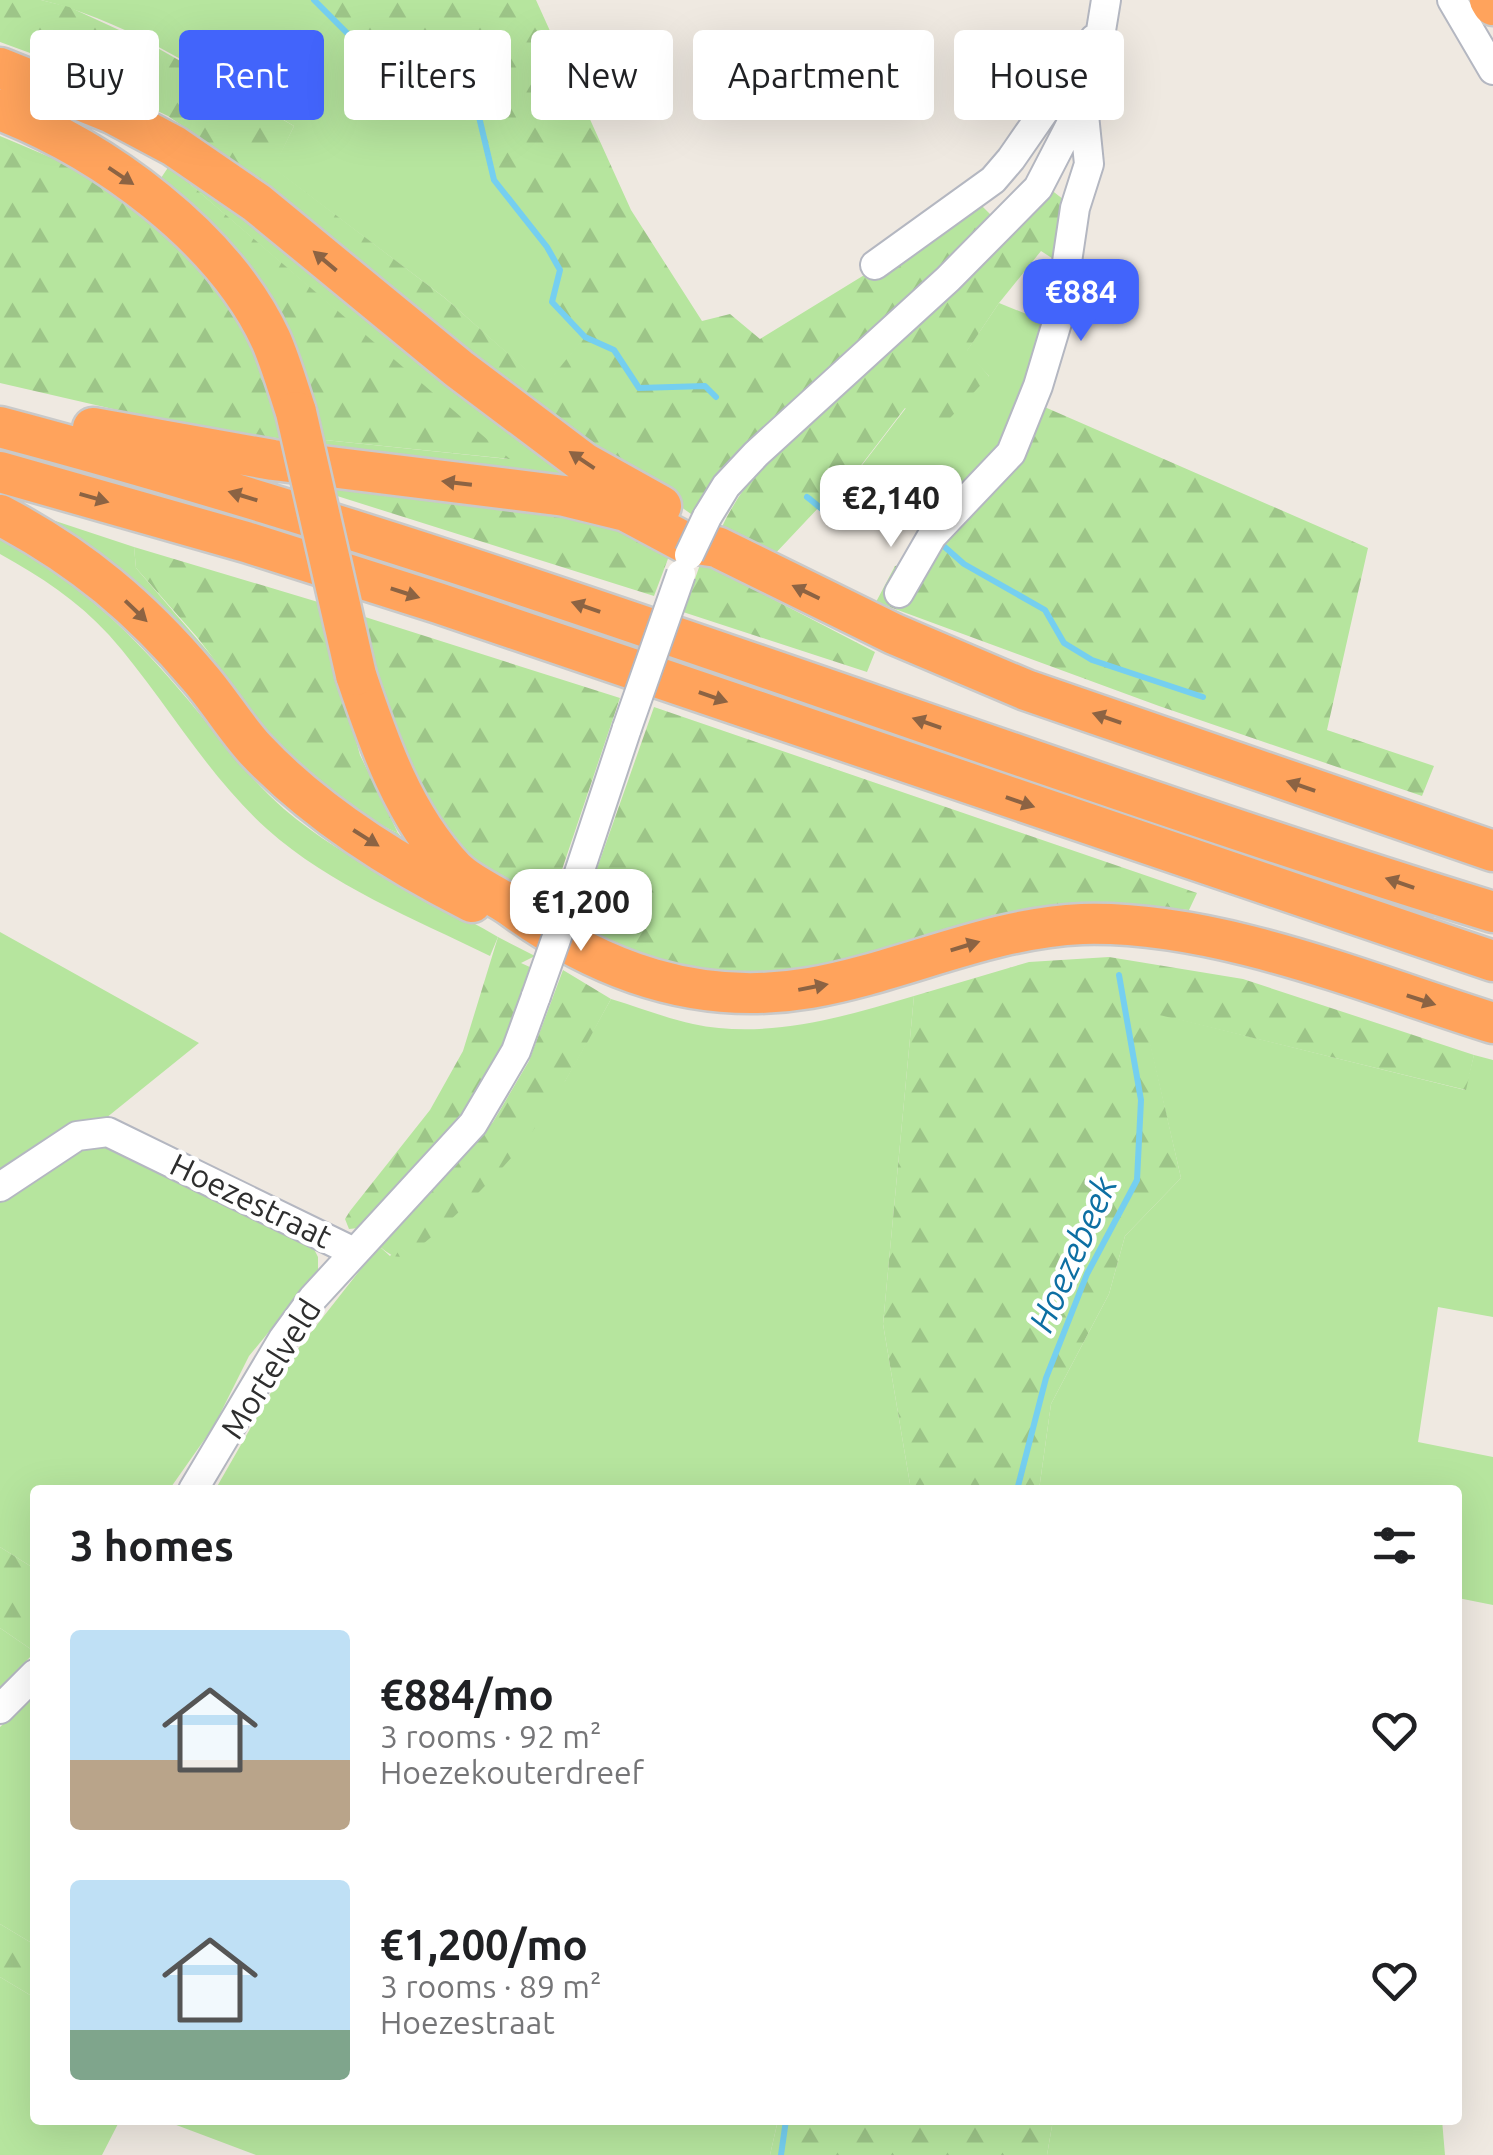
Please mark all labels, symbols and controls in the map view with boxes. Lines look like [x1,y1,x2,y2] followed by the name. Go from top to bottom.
[30,30,159,120] chip: Buy
[179,30,324,120] chip: Rent
[344,30,511,120] chip: Filters
[531,30,673,120] chip: New
[693,30,934,120] chip: Apartment
[954,30,1124,120] chip: House
[108,166,135,185] one-way arrow
[313,250,338,272] one-way arrow
[1022,259,1140,344] pin: €884
[1045,273,1117,309] text: €884
[568,451,595,470] one-way arrow
[810,465,972,550] pin: €2,140
[441,475,472,491] one-way arrow
[842,479,940,515] text: €2,140
[228,487,258,502] one-way arrow
[79,491,110,506] one-way arrow
[791,584,820,601] one-way arrow
[390,586,420,601] one-way arrow
[124,598,148,622] one-way arrow
[570,599,600,614] one-way arrow
[698,691,728,706] one-way arrow
[1091,710,1121,725] one-way arrow
[911,714,941,729] one-way arrow
[1286,777,1316,792] one-way arrow
[1006,796,1036,811] one-way arrow
[352,828,379,847] one-way arrow
[500,869,662,954] pin: €1,200
[1385,875,1415,890] one-way arrow
[532,883,630,919] text: €1,200
[950,938,981,953] one-way arrow
[798,978,829,994] one-way arrow
[1407,994,1437,1009] one-way arrow
[165,1146,338,1255] street label: Hoezestraat
[1020,1170,1124,1338] water label: Hoezebeek
[213,1292,327,1445] street label: Mortelveld
[1367,1518,1422,1573] icon: filters
[70,1522,234,1569] text: 3 homes
[150,1670,270,1790] icon: home
[380,1671,554,1718] text: €884/mo
[1367,1703,1422,1758] icon: heart
[380,1718,601,1754] text: 3 rooms · 92 m²
[380,1754,644,1790] text: Hoezekouterdreef
[150,1920,270,2040] icon: home
[380,1921,588,1968] text: €1,200/mo
[1367,1953,1422,2008] icon: heart
[380,1968,601,2004] text: 3 rooms · 89 m²
[380,2004,555,2040] text: Hoezestraat

